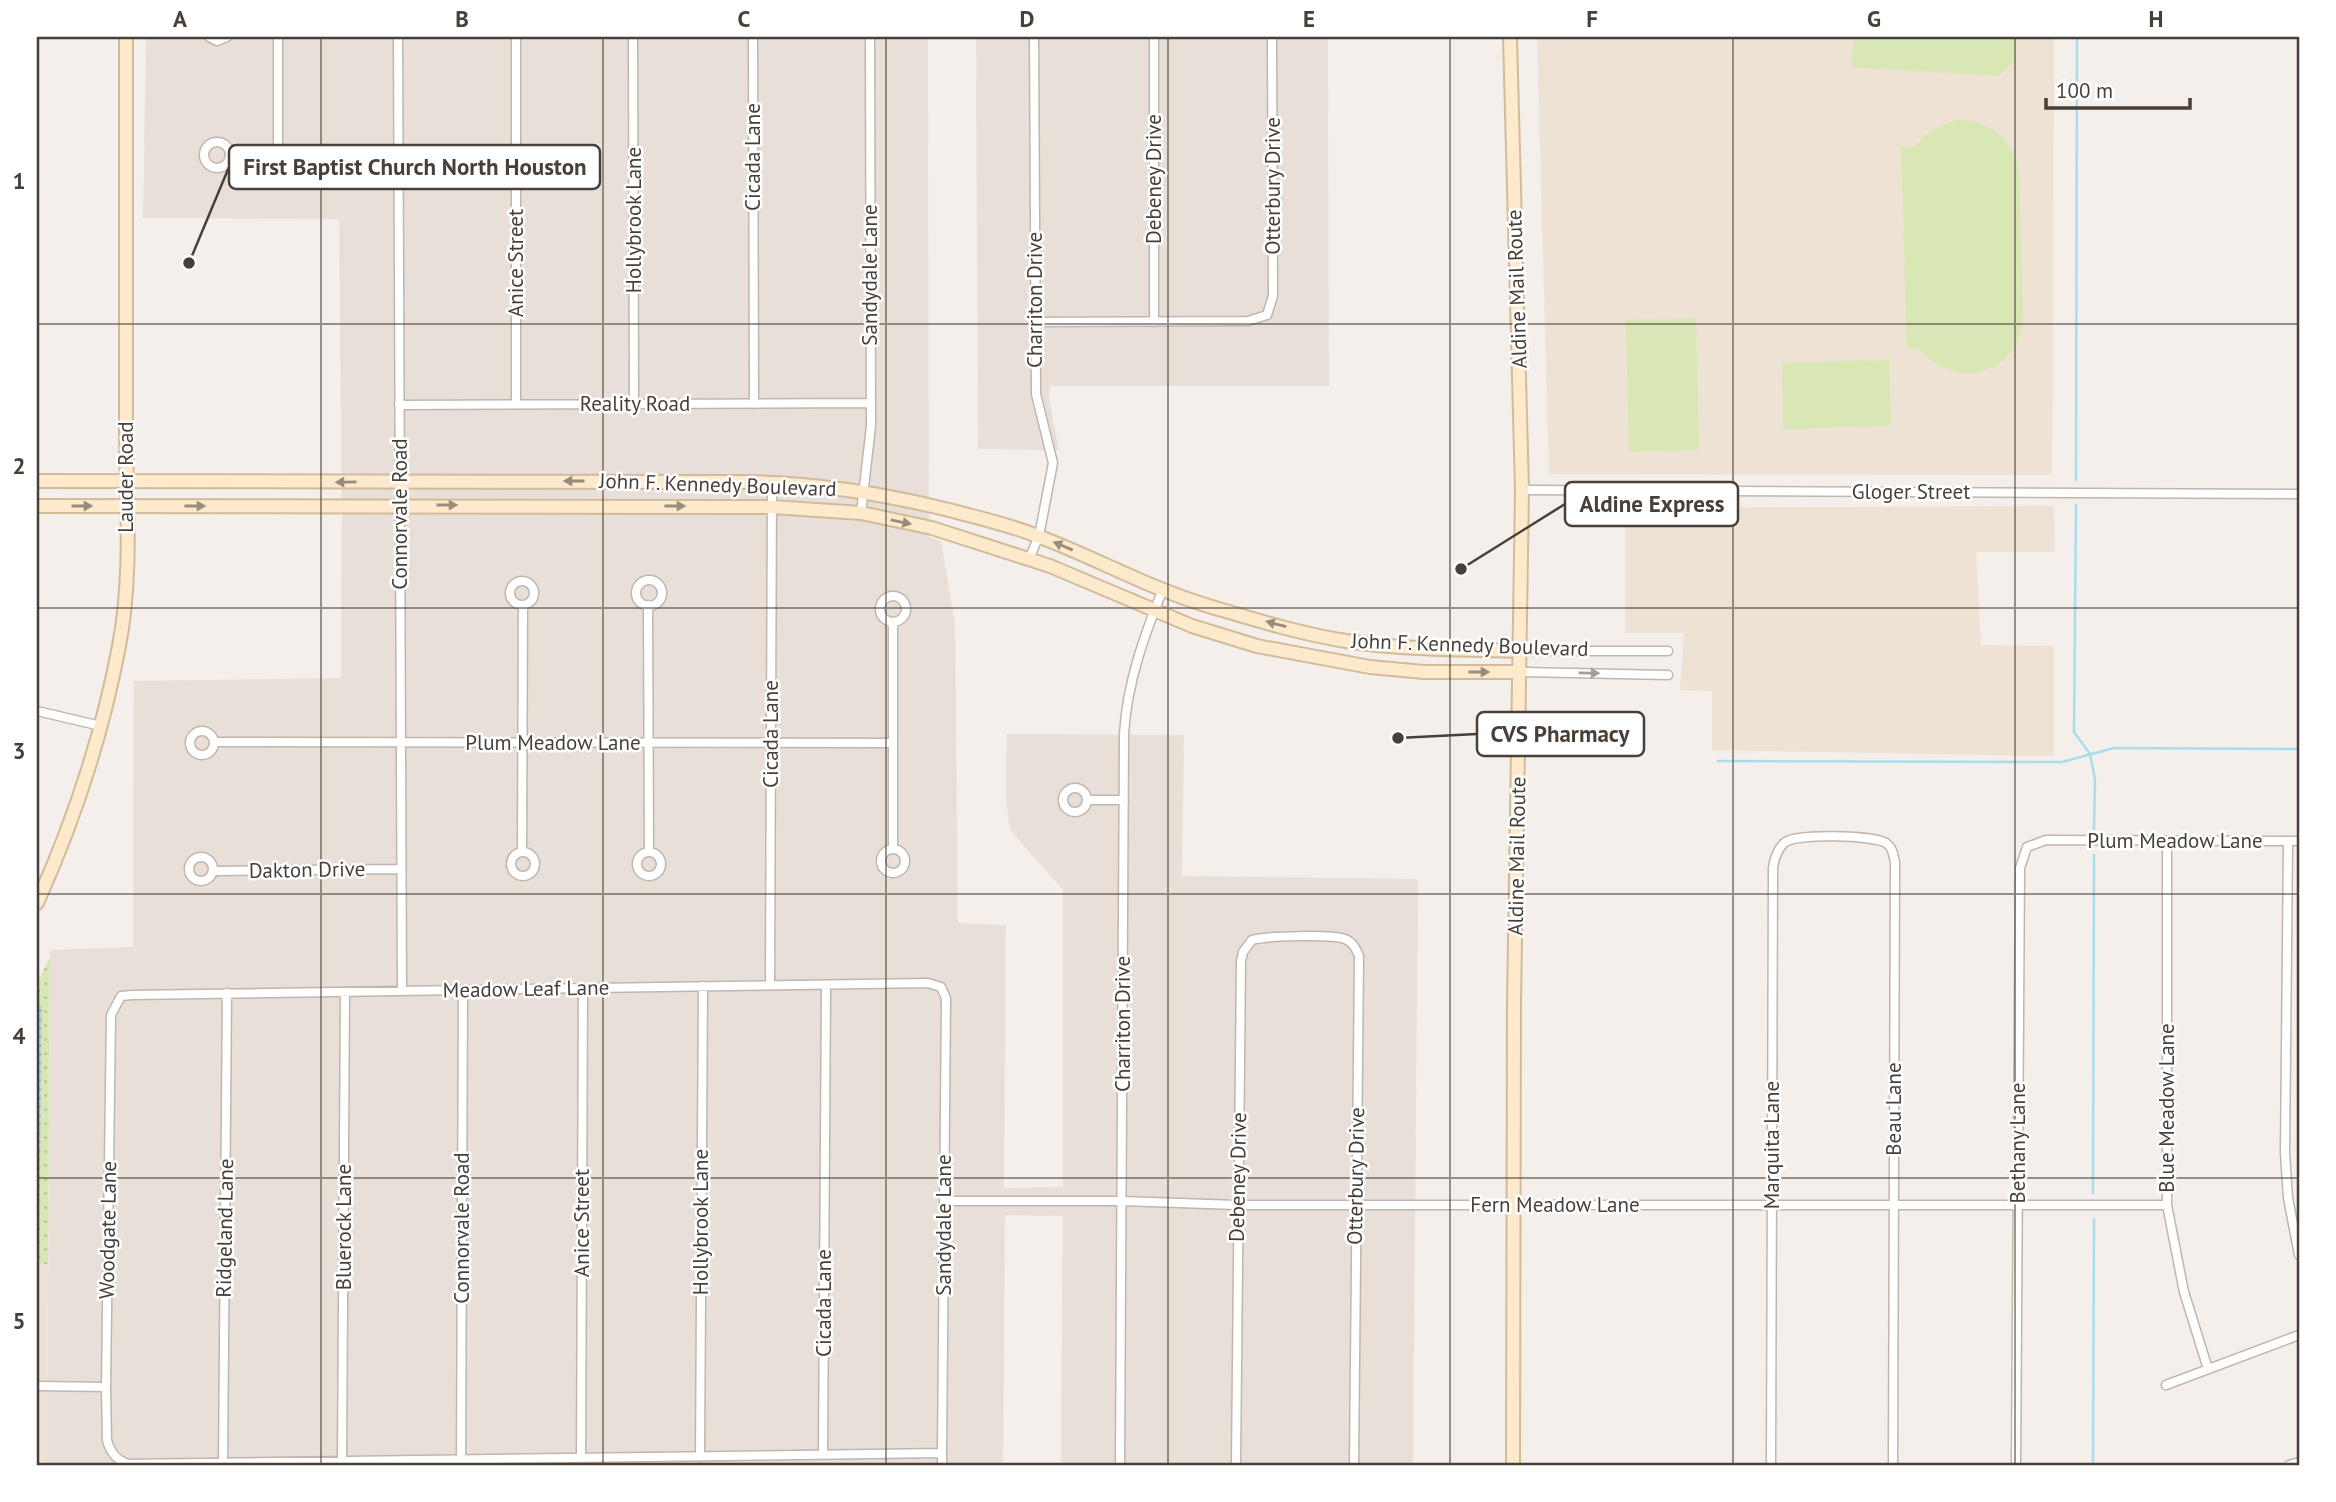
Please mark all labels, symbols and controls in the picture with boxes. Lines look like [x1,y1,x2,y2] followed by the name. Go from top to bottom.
[173,4,187,33] text: A
[455,4,469,33] text: B
[738,4,751,33] text: C
[1020,4,1034,33] text: D
[1303,4,1315,33] text: E
[1586,4,1598,33] text: F
[1867,4,1881,33] text: G
[2149,4,2163,33] text: H
[2046,66,2189,110] scale bar
[2056,77,2113,104] text: 100 m
[739,103,766,211] street label: Cicada Lane
[1140,114,1167,244] street label: Debeney Drive
[1259,117,1286,255] street label: Otterbury Drive
[229,145,600,189] callout: First Baptist Church North Houston
[620,147,647,293] street label: Hollybrook Lane
[243,152,587,181] text: First Baptist Church North Houston
[12,166,26,195] text: 1
[856,204,883,346] street label: Sandydale Lane
[502,209,529,317] street label: Anice Street
[1500,209,1533,369] street label: Aldine Mail Route
[1021,232,1048,368] street label: Charriton Drive
[580,390,690,417] street label: Reality Road
[112,421,139,533] street label: Lauder Road
[386,438,413,590] street label: Connorvale Road
[12,451,26,480] text: 2
[598,467,837,502] street label: John F. Kennedy Boulevard
[563,475,585,487] one-way arrow
[335,476,357,488] one-way arrow
[1852,478,1970,505] street label: Gloger Street
[1565,482,1738,526] callout: Aldine Express
[1580,489,1725,518] text: Aldine Express
[71,500,93,512] one-way arrow
[184,500,206,512] one-way arrow
[436,500,458,511] one-way arrow
[664,500,686,512] one-way arrow
[890,516,912,527] one-way arrow
[1052,540,1073,551] one-way arrow
[1265,618,1287,629] one-way arrow
[1350,627,1589,662] street label: John F. Kennedy Boulevard
[1468,666,1490,678] one-way arrow
[1578,667,1600,679] one-way arrow
[757,680,784,788] street label: Cicada Lane
[1477,712,1644,756] callout: CVS Pharmacy
[1491,719,1630,748] text: CVS Pharmacy
[465,729,641,756] street label: Plum Meadow Lane
[12,736,26,765] text: 3
[1502,776,1531,936] street label: Aldine Mail Route
[2087,827,2263,854] street label: Plum Meadow Lane
[249,855,365,884] street label: Dakton Drive
[1109,956,1136,1092] street label: Charriton Drive
[442,974,610,1003] street label: Meadow Leaf Lane
[12,1021,26,1050] text: 4
[2153,1023,2180,1193] street label: Blue Meadow Lane
[1880,1062,1907,1156] street label: Beau Lane
[1758,1081,1785,1209] street label: Marquita Lane
[2004,1082,2031,1204] street label: Bethany Lane
[1341,1107,1370,1245] street label: Otterbury Drive
[1223,1112,1252,1242] street label: Debeney Drive
[687,1149,714,1295] street label: Hollybrook Lane
[448,1152,475,1304] street label: Connorvale Road
[930,1154,957,1296] street label: Sandydale Lane
[210,1158,239,1298] street label: Ridgeland Lane
[93,1161,122,1299] street label: Woodgate Lane
[330,1164,357,1290] street label: Bluerock Lane
[568,1169,595,1277] street label: Anice Street
[1470,1191,1640,1218] street label: Fern Meadow Lane
[810,1249,837,1357] street label: Cicada Lane
[12,1306,26,1335] text: 5

